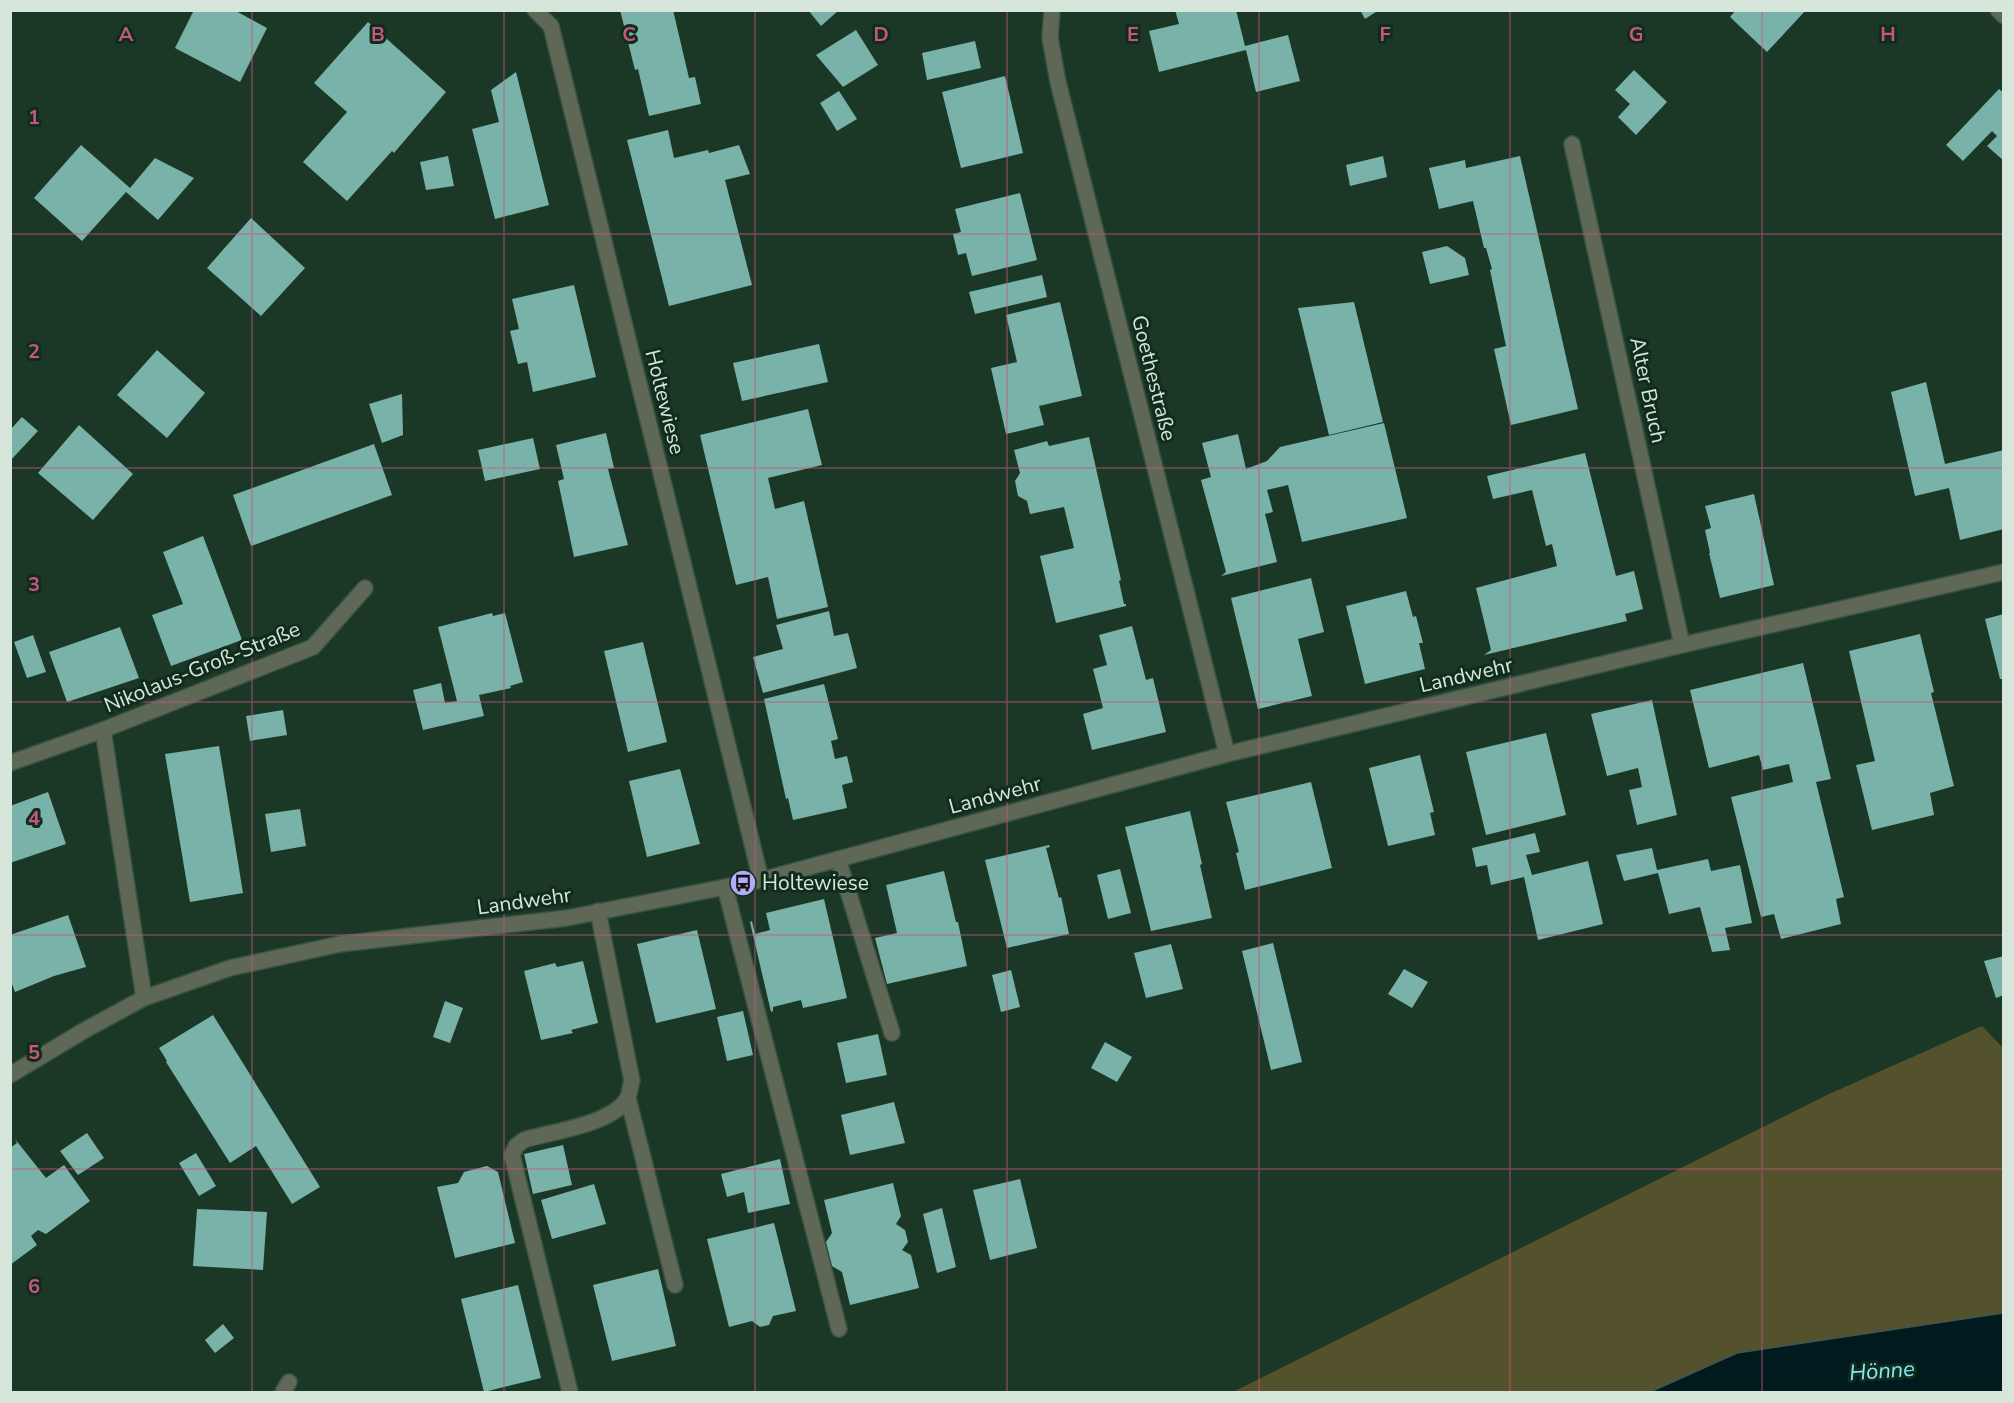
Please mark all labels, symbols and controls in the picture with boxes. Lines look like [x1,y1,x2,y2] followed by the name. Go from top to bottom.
[119,21,134,48] text: A
[371,21,385,48] text: B
[622,21,636,48] text: C
[873,21,889,48] text: D
[1127,21,1139,48] text: E
[1379,21,1391,48] text: F
[1629,21,1643,48] text: G
[1880,21,1896,48] text: H
[28,104,40,131] text: 1
[1125,312,1183,444] street label: Goethestraße
[1623,334,1673,446] street label: Alter Bruch
[28,338,40,365] text: 2
[638,347,692,457] street label: Holtewiese
[28,571,40,598] text: 3
[100,615,304,719] street label: Nikolaus-Groß-Straße
[1417,651,1516,699] street label: Landwehr
[946,769,1045,821] street label: Landwehr
[28,805,40,832] text: 4
[728,868,758,898] bus stop icon: Holtewiese
[762,869,869,897] place label: Holtewiese
[475,880,573,921] street label: Landwehr
[28,1039,40,1066] text: 5
[28,1273,40,1300] text: 6
[1848,1354,1916,1388] water label: Hönne

